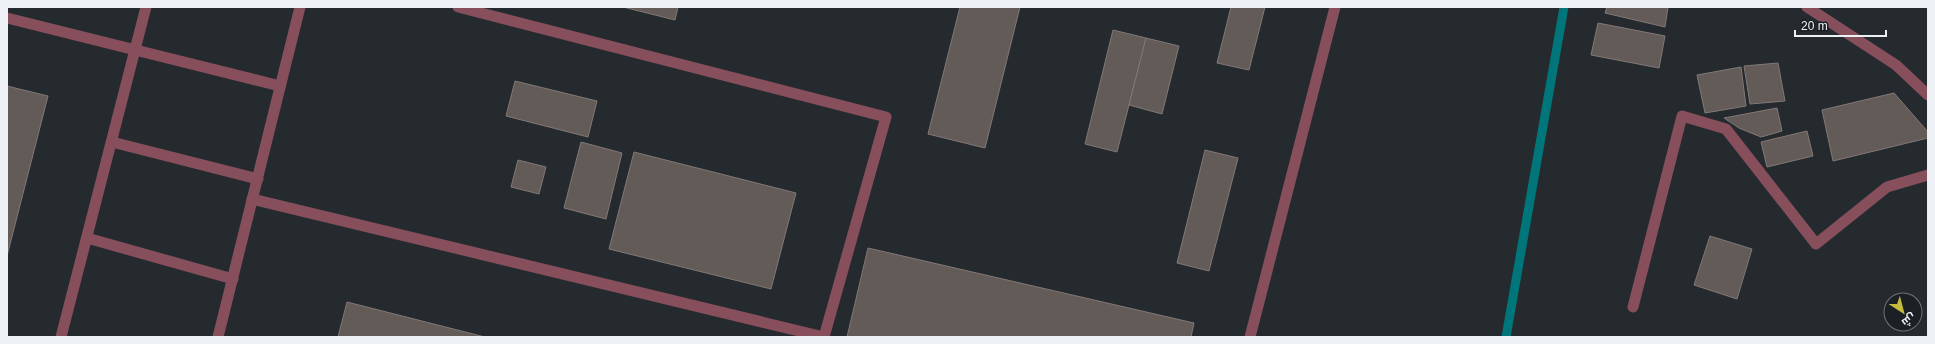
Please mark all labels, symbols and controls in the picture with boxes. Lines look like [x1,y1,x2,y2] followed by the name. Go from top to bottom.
[1795,12,1886,38] scale bar
[1801,19,1828,33] text: 20 m
[1883,292,1923,332] north arrow
[1899,310,1918,329] text: ش

